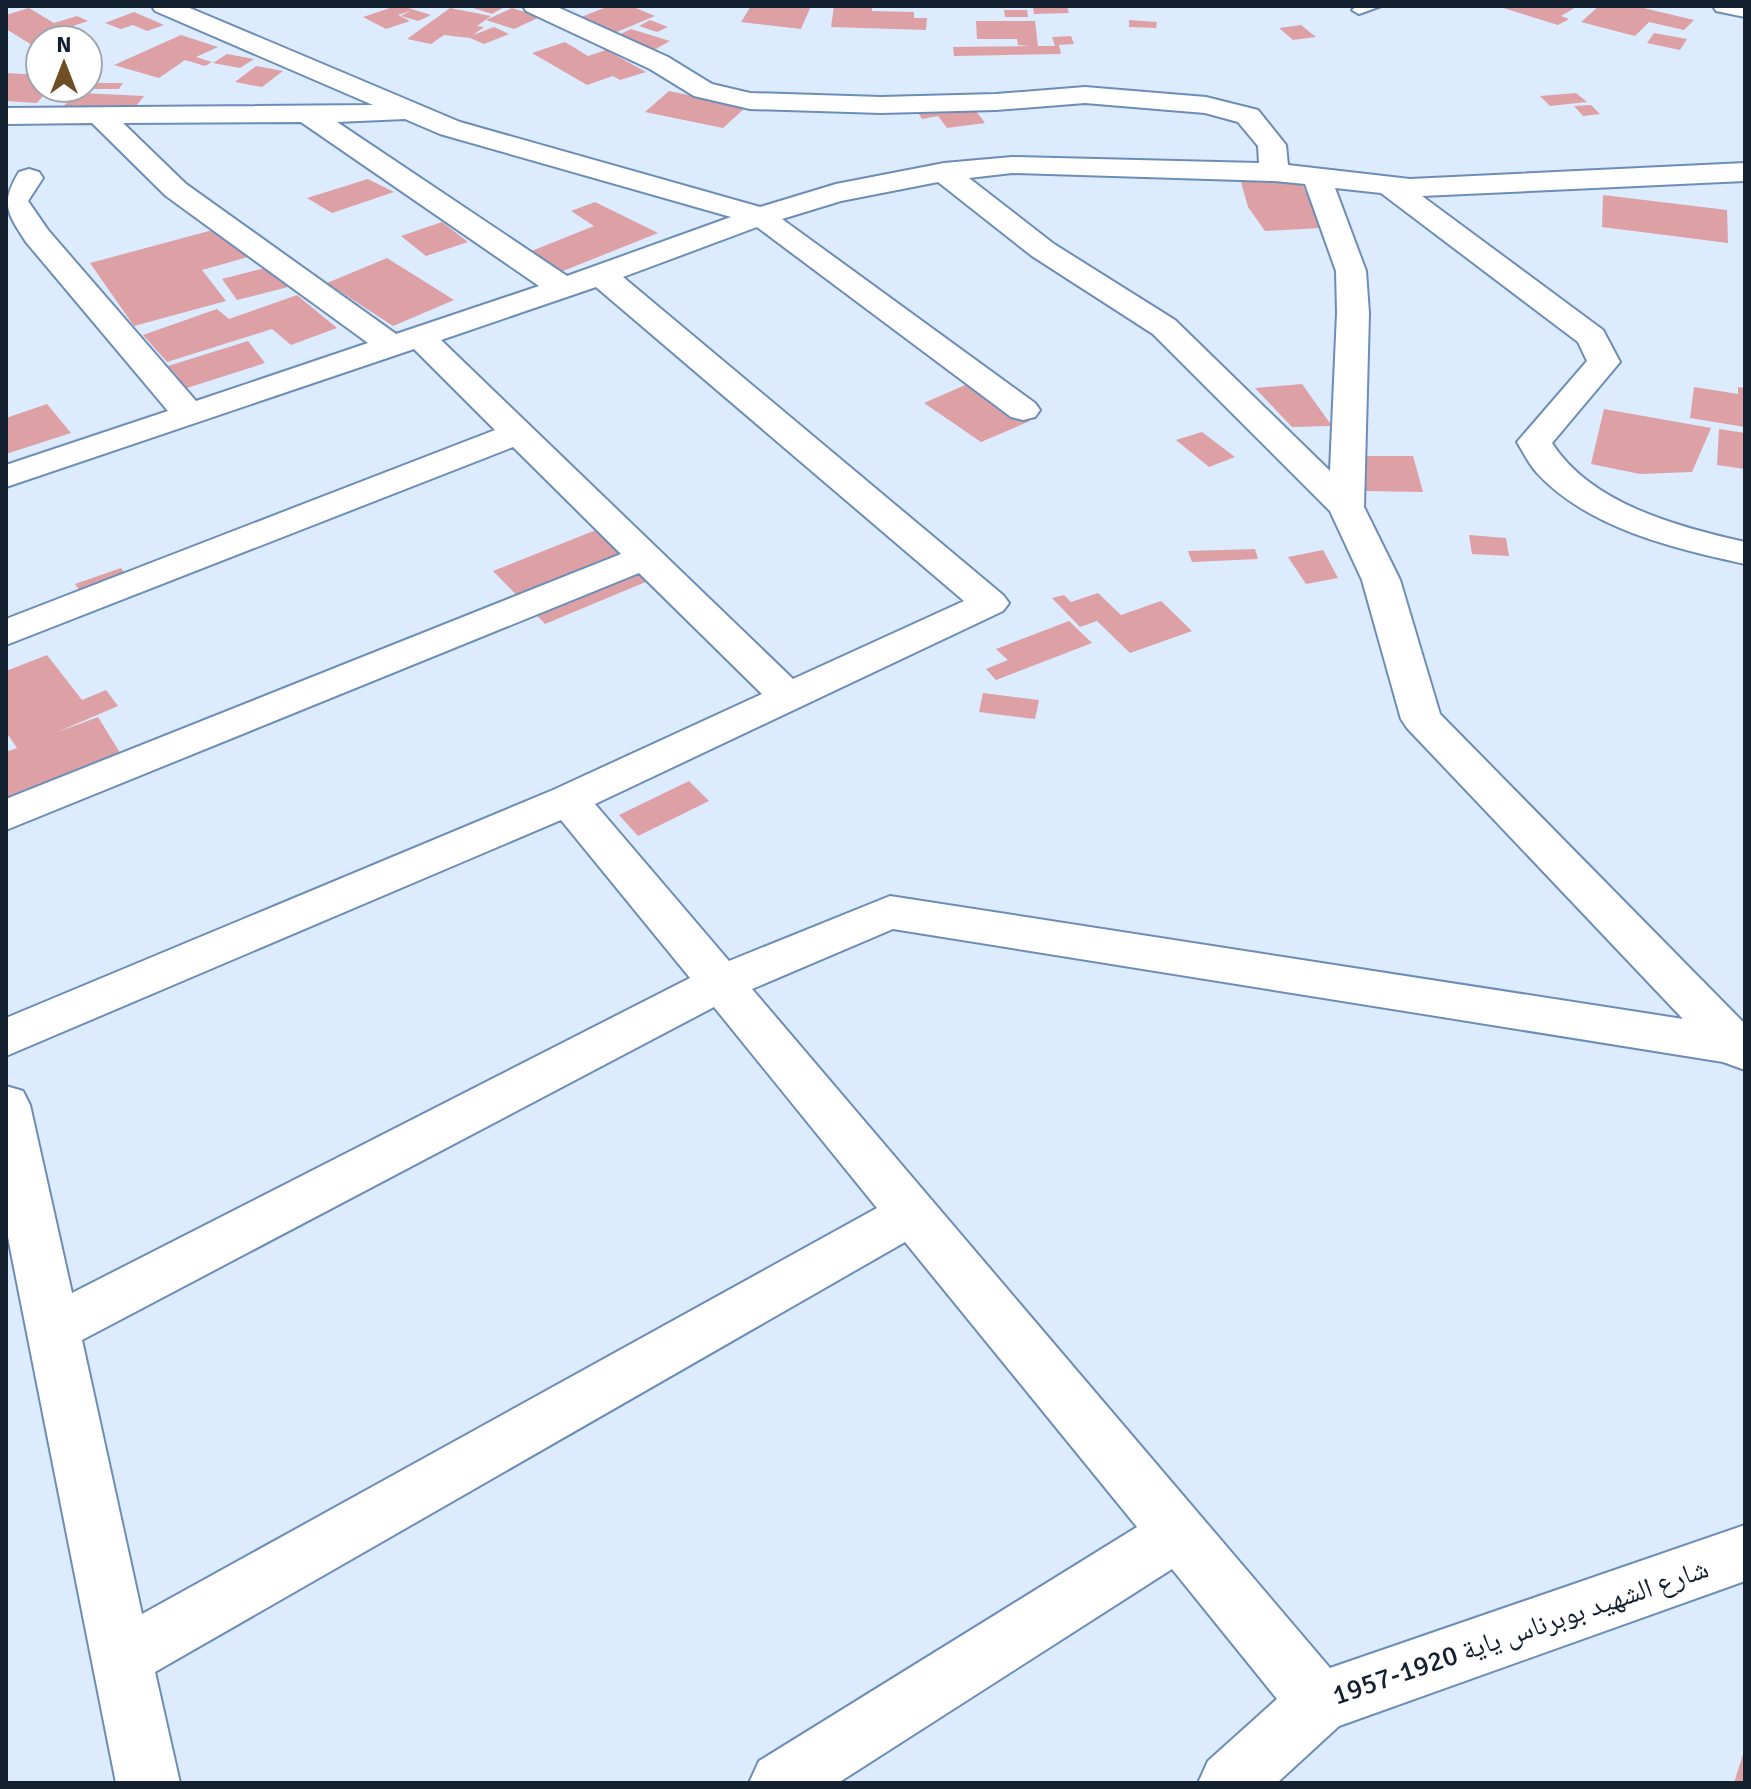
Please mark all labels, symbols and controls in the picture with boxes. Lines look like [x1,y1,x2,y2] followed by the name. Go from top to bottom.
[24,24,104,104] north arrow
[56,31,72,58] text: N
[1328,1551,1713,1712] street label: شارع الشهيد بوبرناس ياية 1920-1957

